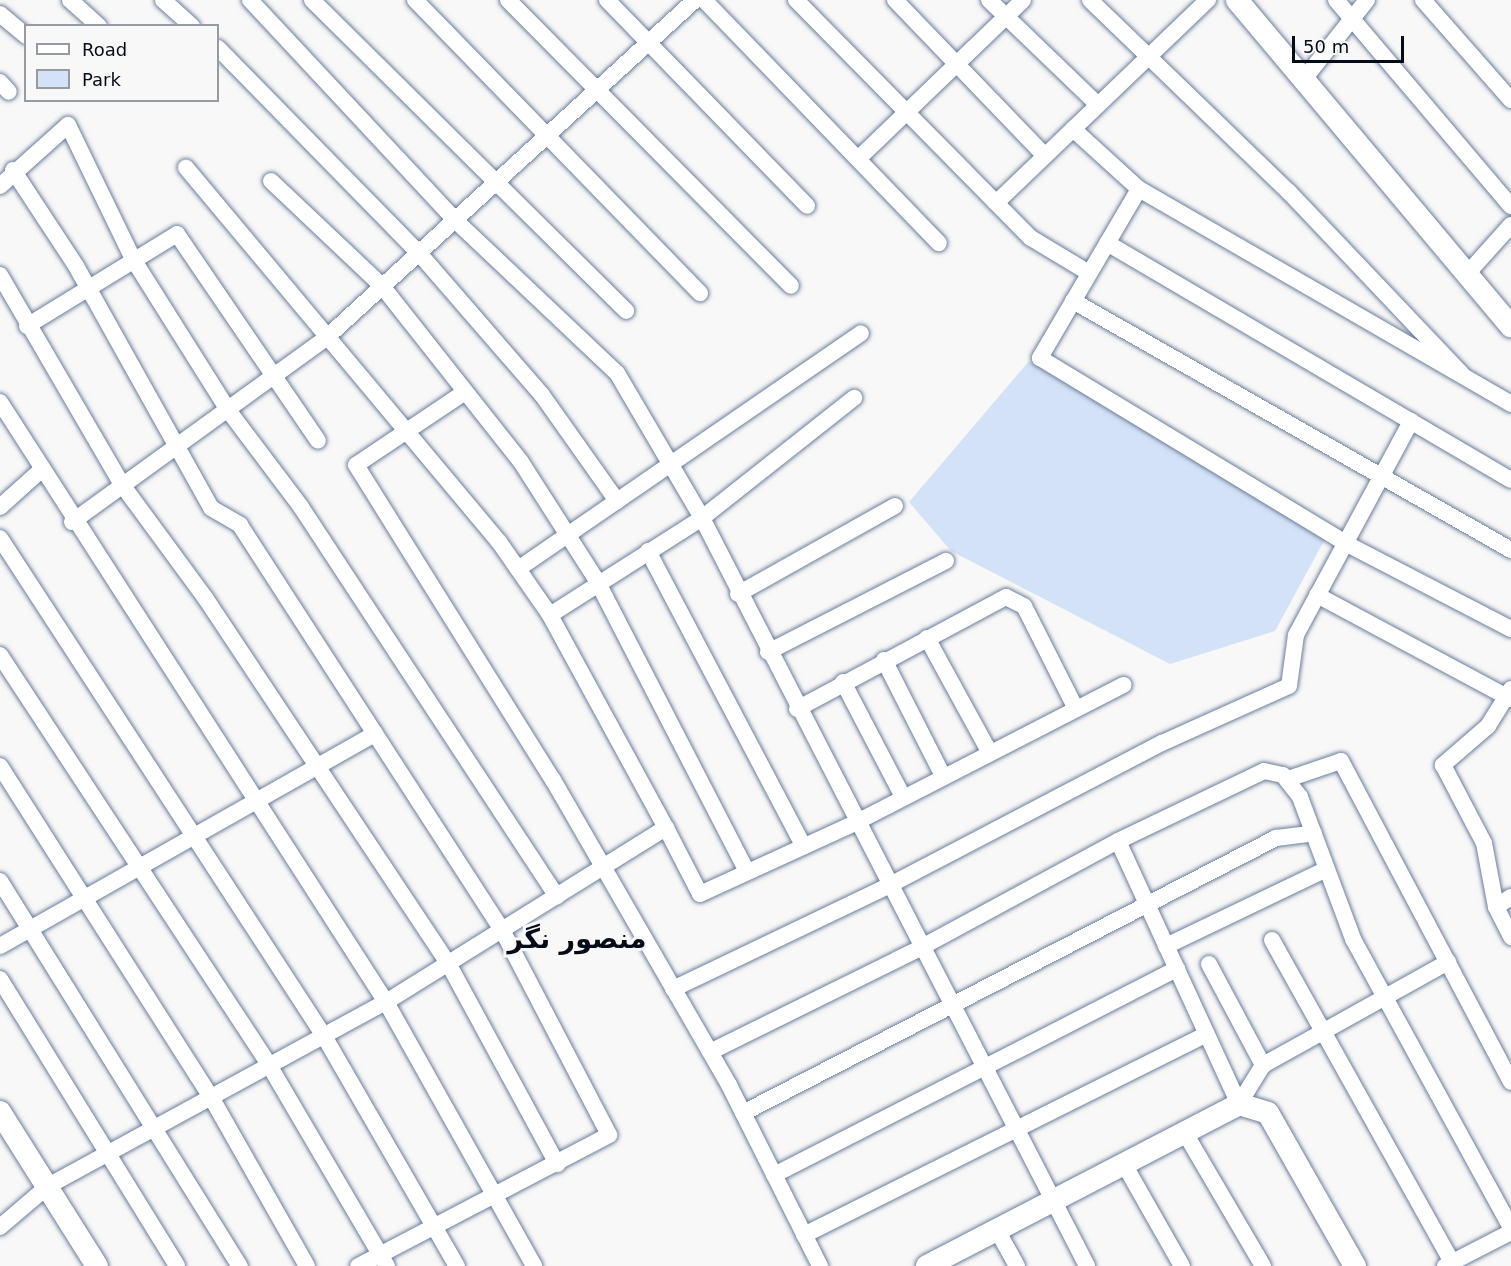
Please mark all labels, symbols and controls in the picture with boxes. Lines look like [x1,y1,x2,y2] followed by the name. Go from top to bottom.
[24,24,219,102] legend
[1295,24,1408,62] scale bar
[1303,36,1349,57] text: 50 m
[82,39,127,60] text: Road
[82,69,121,90] text: Park
[508,923,646,955] district label: منصور نگر

